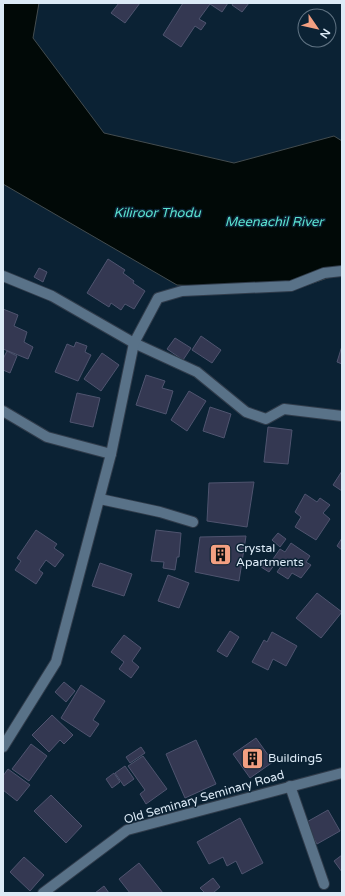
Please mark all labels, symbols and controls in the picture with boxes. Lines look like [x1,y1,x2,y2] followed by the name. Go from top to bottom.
[297,8,337,48] north arrow
[317,26,333,41] text: N
[113,205,202,221] water label: Kiliroor Thodu
[225,214,325,230] water label: Meenachil River
[236,541,304,569] place label: Crystal Apartments
[208,542,234,568] building icon: Crystal Apartments
[240,745,266,771] building icon: Building5
[268,751,323,765] place label: Building5
[122,767,286,827] street label: Old Seminary Seminary Road

